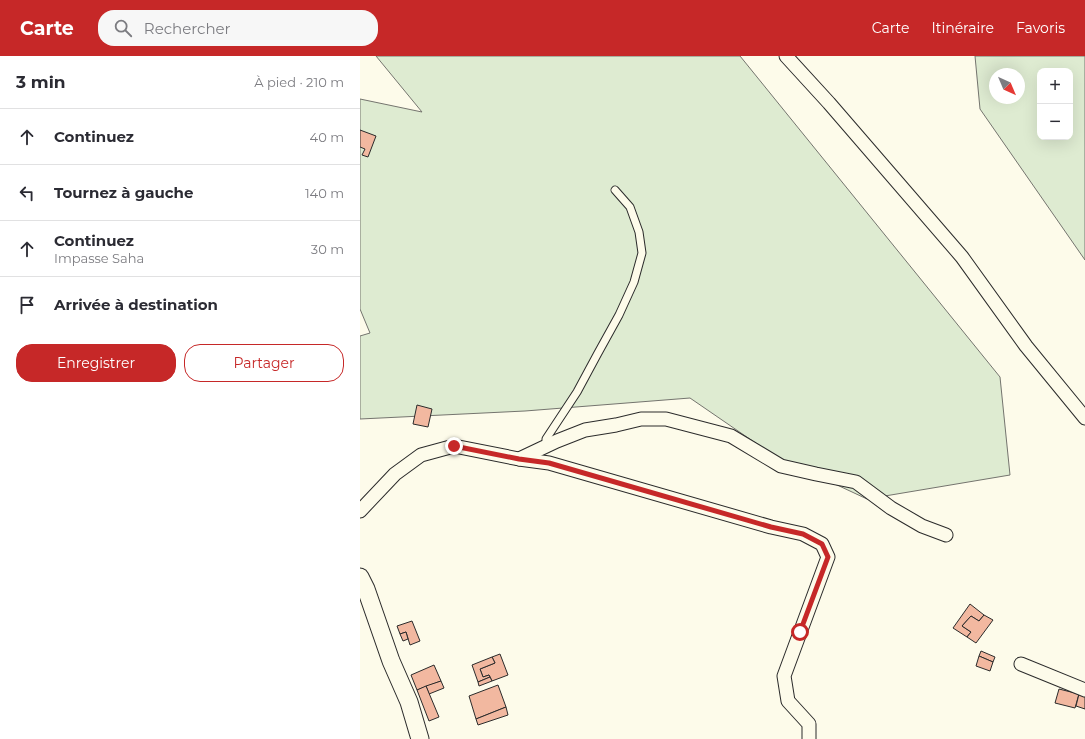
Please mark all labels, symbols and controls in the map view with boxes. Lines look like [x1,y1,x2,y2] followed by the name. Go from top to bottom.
[98,10,378,46] search box
[20,17,74,40] text: Carte
[112,17,134,39] icon: search
[144,19,231,38] text: Rechercher
[872,19,909,37] text: Carte
[931,19,994,37] text: Itinéraire
[1016,19,1065,37] text: Favoris
[989,68,1025,104] north arrow
[1037,68,1073,140] map controls
[1037,68,1073,104] button: +
[16,72,66,92] text: 3 min
[254,74,344,90] text: À pied · 210 m
[1037,104,1073,140] button: −
[16,126,38,148] icon: ahead
[54,127,134,146] text: Continuez
[310,129,344,145] text: 40 m
[16,182,38,204] icon: left
[54,183,193,202] text: Tournez à gauche
[305,185,344,201] text: 140 m
[54,231,134,250] text: Continuez
[16,238,38,260] icon: ahead
[311,241,344,257] text: 30 m
[54,250,144,266] text: Impasse Saha
[16,294,38,316] icon: arrive
[54,295,218,314] text: Arrivée à destination
[16,344,176,382] button: Enregistrer
[184,344,344,382] button: Partager
[445,437,463,455] route end
[791,623,809,641] route start

